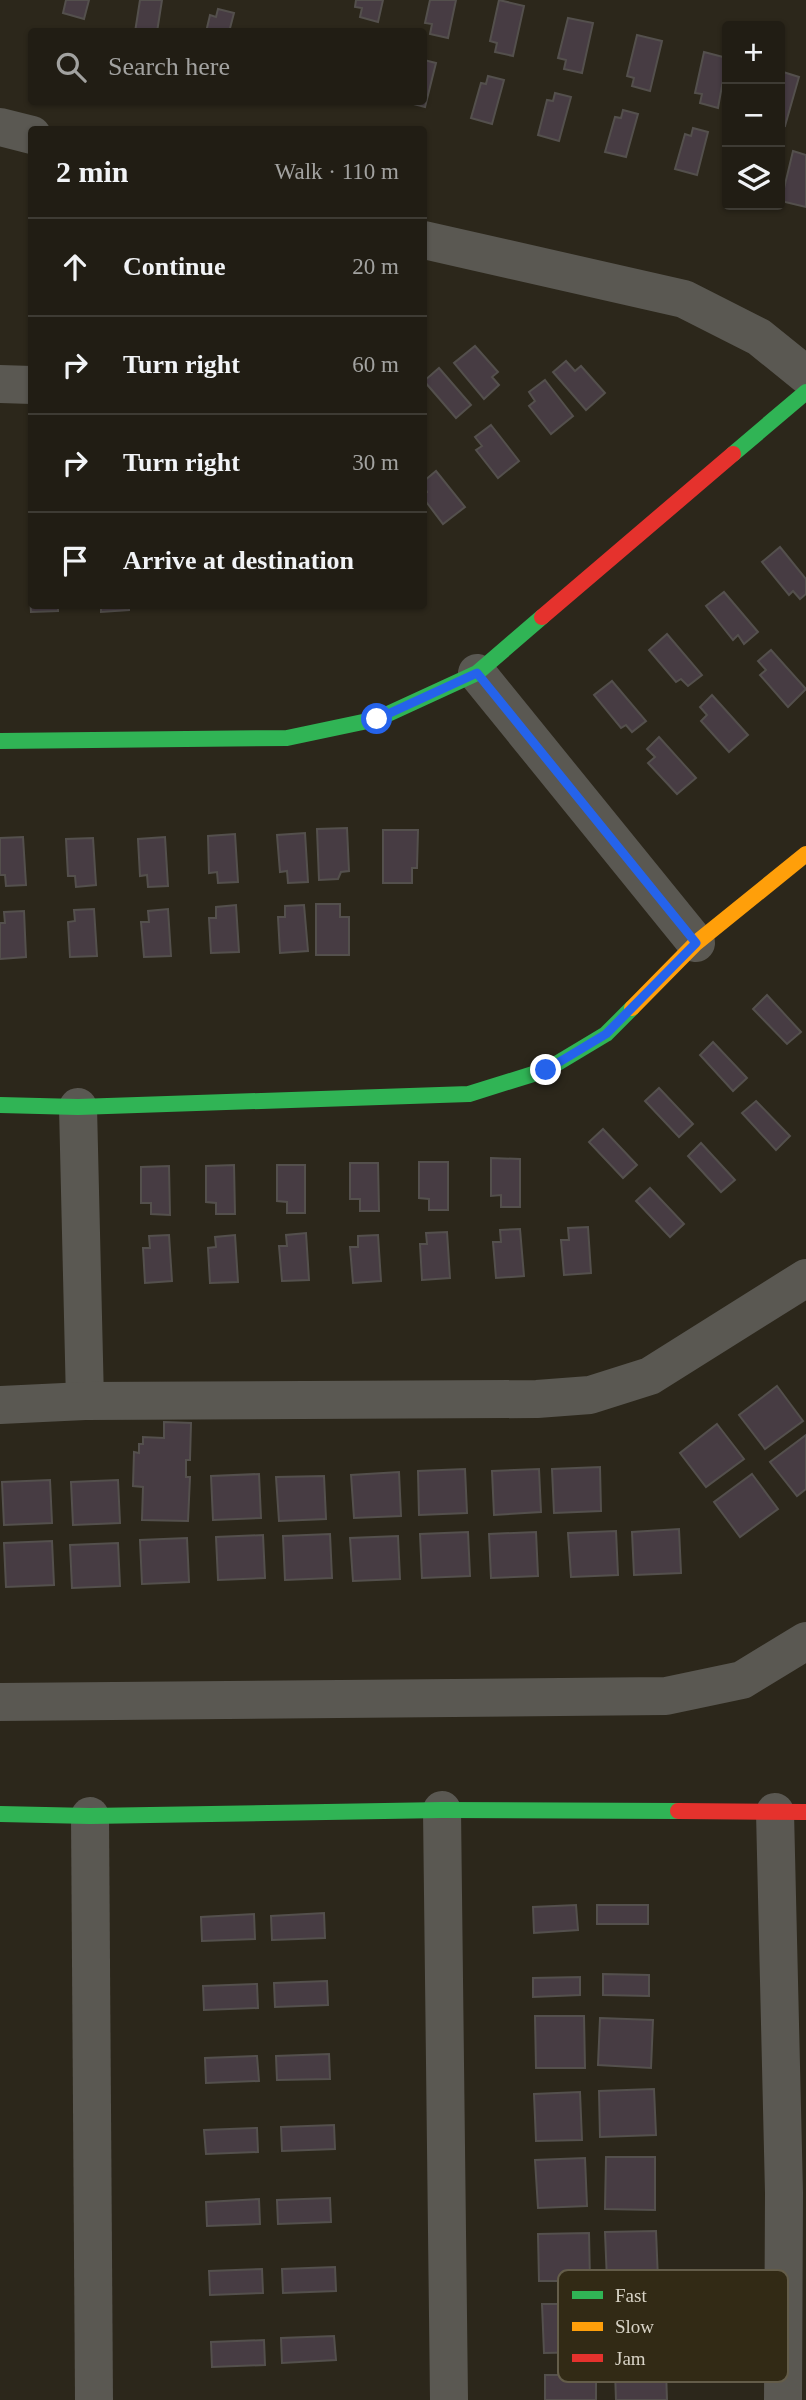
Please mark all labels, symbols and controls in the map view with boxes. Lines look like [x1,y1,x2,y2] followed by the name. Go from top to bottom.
[722,21,785,210] map controls
[722,21,785,84] button: +
[28,28,427,105] search box
[52,48,90,86] icon: search
[108,52,230,81] text: Search here
[722,84,785,147] button: −
[722,147,785,210] button: layers
[56,155,129,188] text: 2 min
[275,159,399,184] text: Walk · 110 m
[56,248,94,286] icon: ahead
[123,252,226,281] text: Continue
[352,254,399,279] text: 20 m
[56,346,94,384] icon: right
[123,350,240,379] text: Turn right
[352,352,399,377] text: 60 m
[56,444,94,482] icon: right
[123,448,240,477] text: Turn right
[352,450,399,475] text: 30 m
[56,542,94,580] icon: arrive
[123,546,354,575] text: Arrive at destination
[361,703,392,734] route start
[530,1054,561,1085] route end
[558,2270,788,2382] legend
[615,2285,647,2306] text: Fast
[615,2316,654,2337] text: Slow
[615,2348,646,2369] text: Jam

